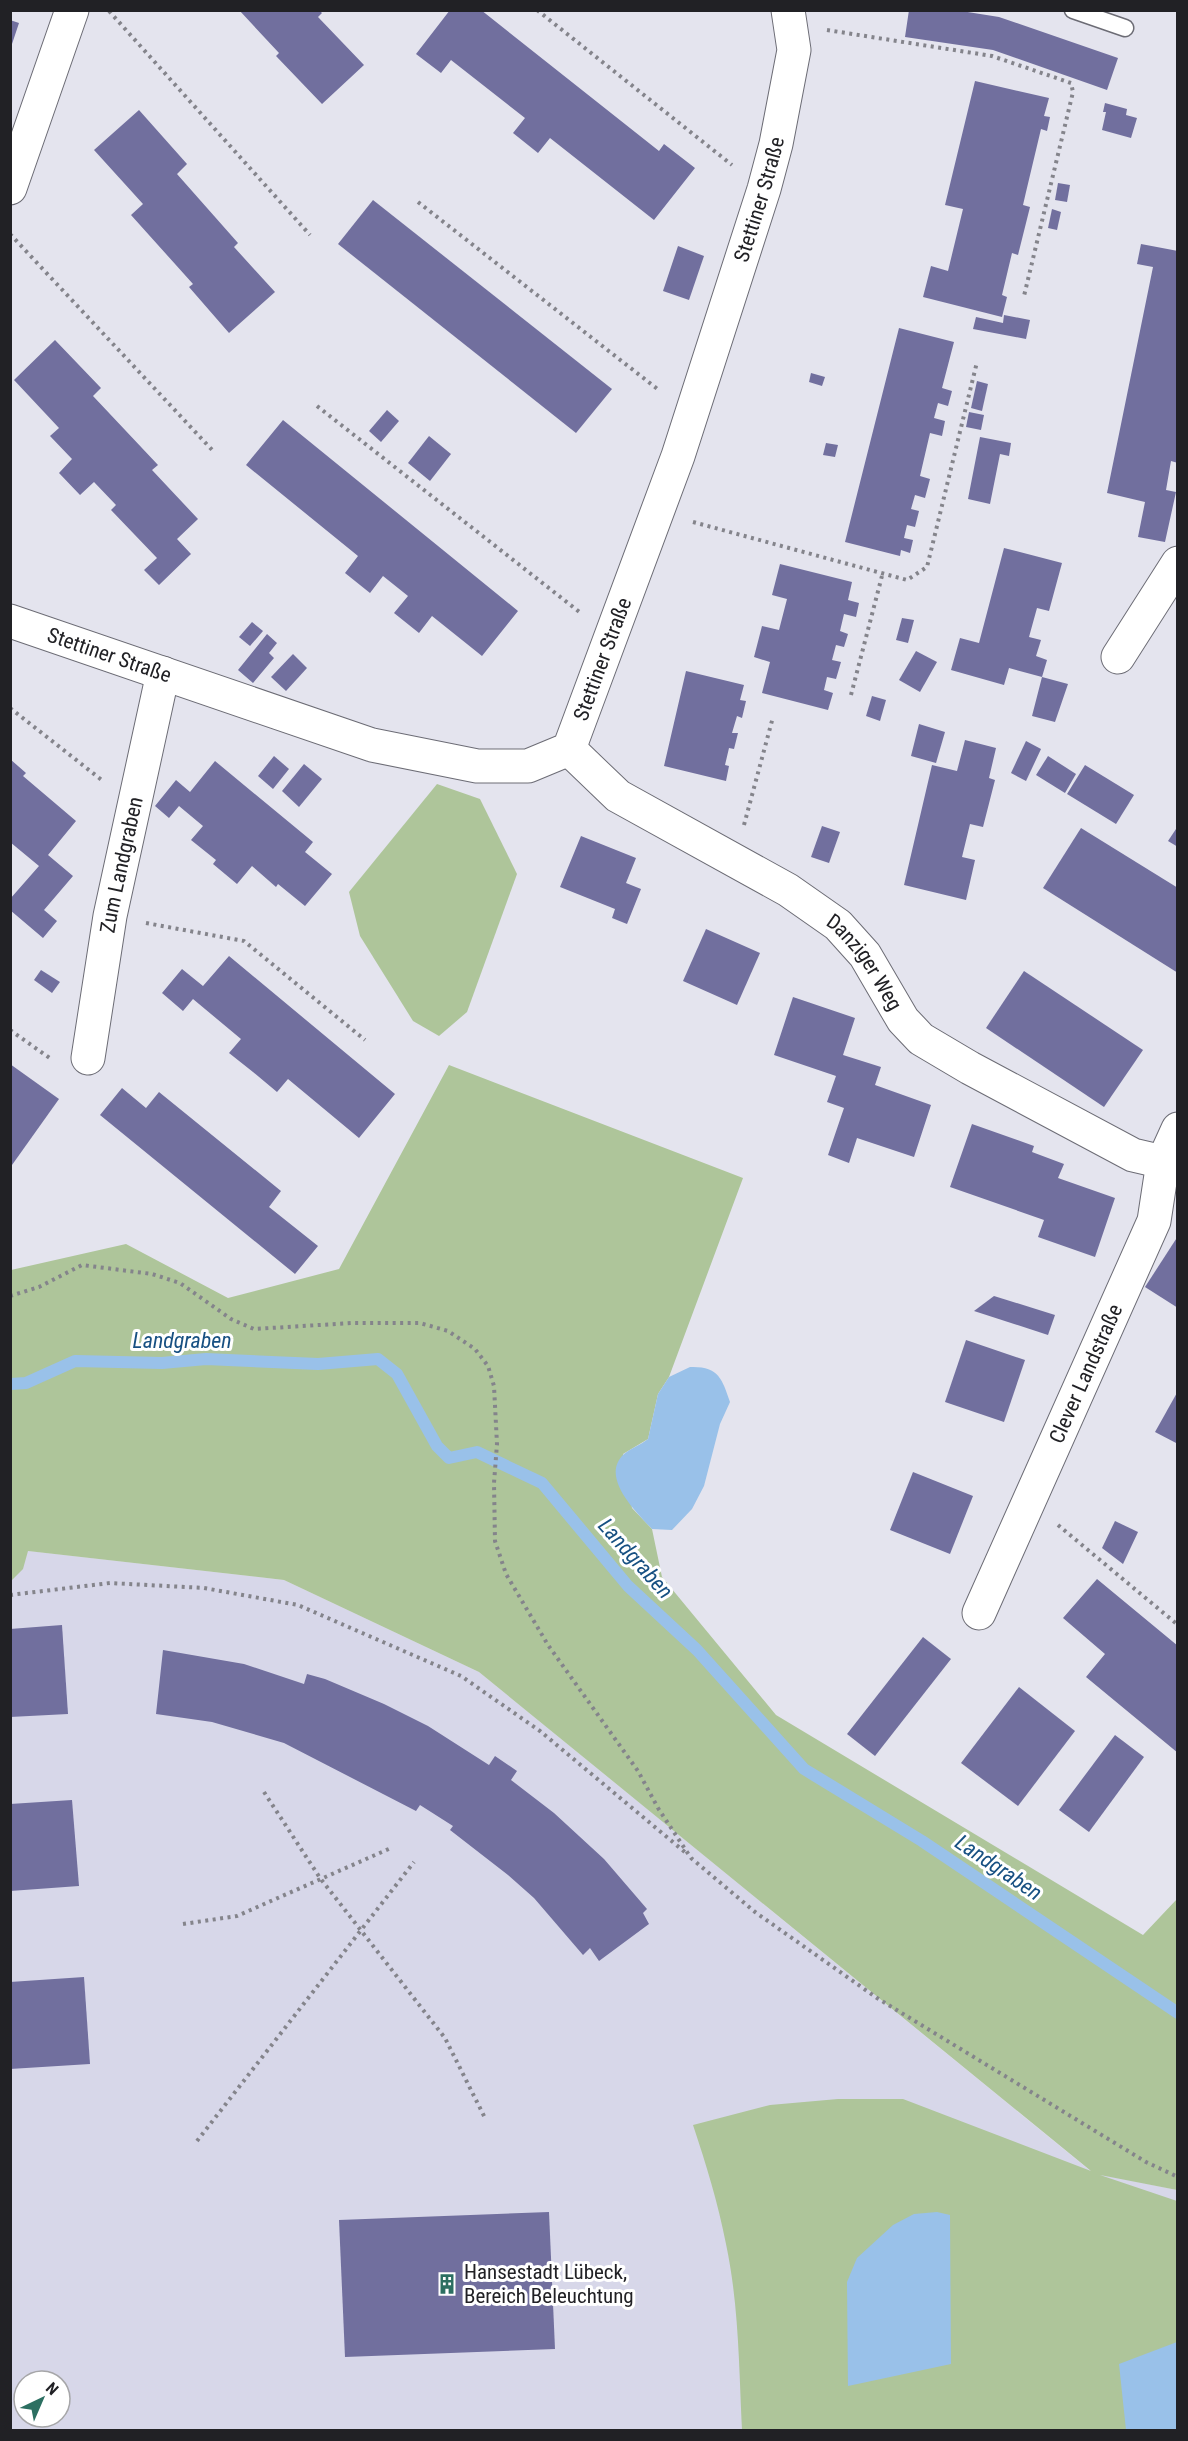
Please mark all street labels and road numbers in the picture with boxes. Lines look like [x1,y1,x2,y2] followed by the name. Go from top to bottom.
[729,135,789,265] street label: Stettiner Straße
[569,594,636,724] street label: Stettiner Straße
[44,623,175,687] street label: Stettiner Straße
[96,794,148,935] street label: Zum Landgraben
[822,909,907,1015] street label: Danziger Weg
[1044,1300,1127,1447] street label: Clever Landstraße

